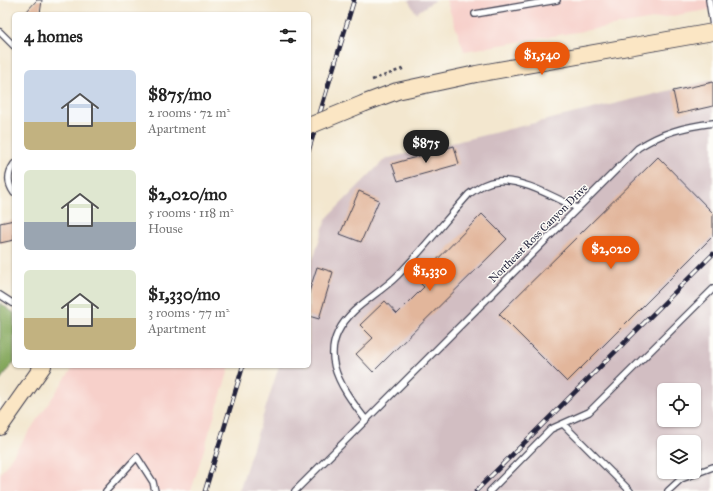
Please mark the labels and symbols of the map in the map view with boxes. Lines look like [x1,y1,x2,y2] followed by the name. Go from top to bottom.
[509,42,575,76] pin: $1,540
[402,130,450,164] pin: $875
[486,181,591,285] street label: Northeast Ross Canyon Drive
[578,236,644,270] pin: $2,020
[397,258,463,292] pin: $1,330

